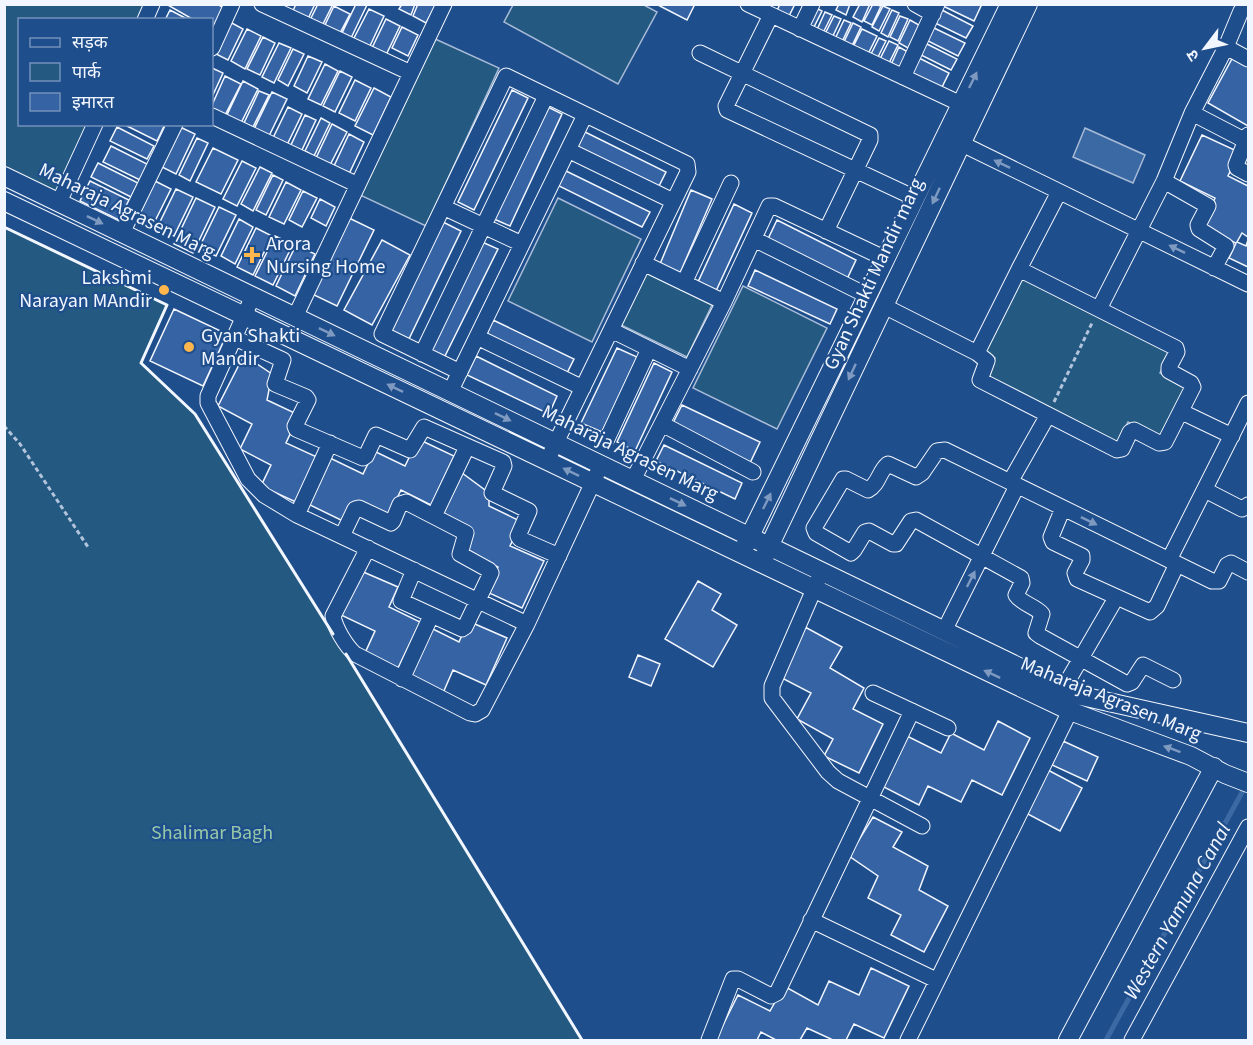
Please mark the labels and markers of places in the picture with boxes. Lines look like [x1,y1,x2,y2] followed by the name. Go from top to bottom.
[266,230,385,281] place label: Arora Nursing Home
[243,246,261,264] marker: Arora Nursing Home
[19,264,152,315] place label: Lakshmi Narayan MAndir
[157,283,171,297] marker: Lakshmi Narayan MAndir
[201,322,300,373] place label: Gyan Shakti Mandir
[182,340,196,354] marker: Gyan Shakti Mandir

